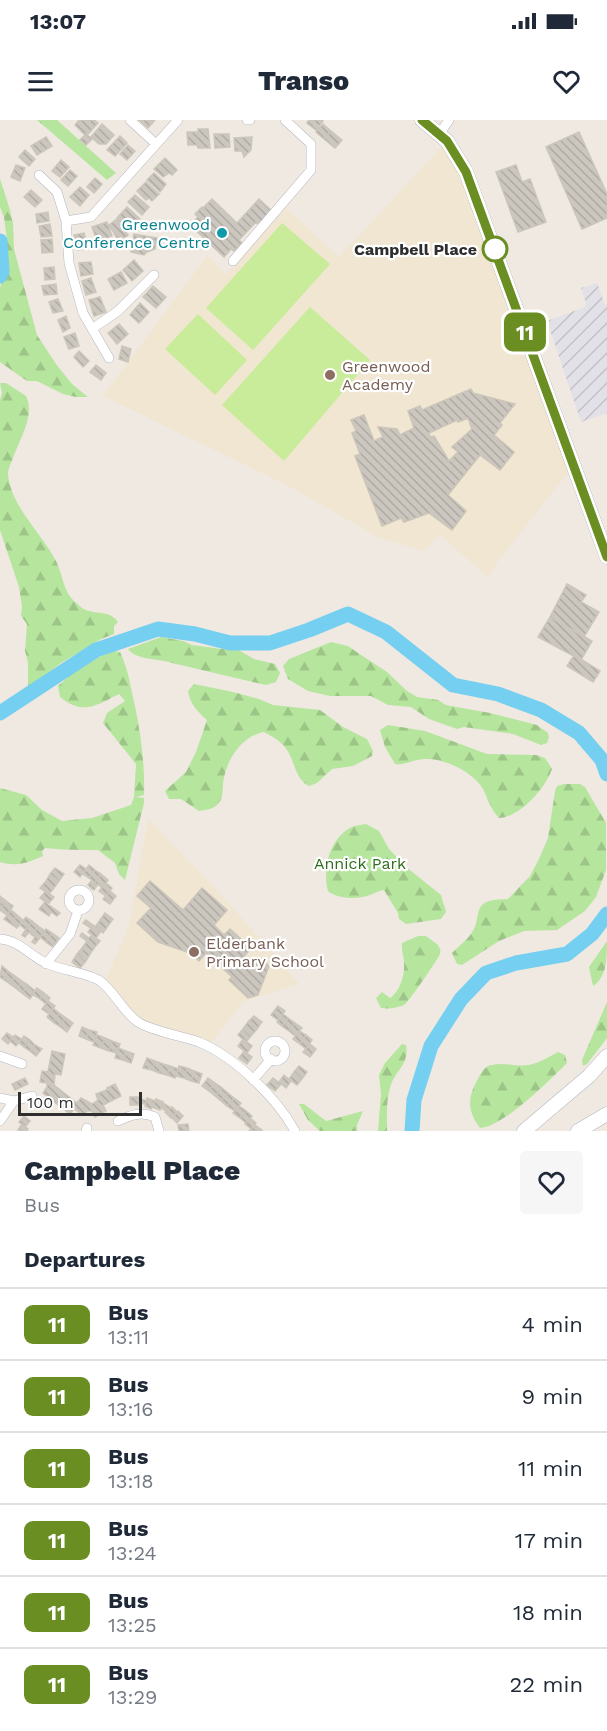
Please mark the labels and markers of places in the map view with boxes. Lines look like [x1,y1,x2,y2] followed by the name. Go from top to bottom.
[63,215,210,252] place label: Greenwood Conference Centre
[215,226,229,240] marker: Greenwood Conference Centre
[482,236,508,262] marker: Campbell Place
[354,240,477,259] place label: Campbell Place
[342,357,430,394] place label: Greenwood Academy
[323,368,337,382] marker: Greenwood Academy
[206,934,324,971] place label: Elderbank Primary School
[187,945,201,959] marker: Elderbank Primary School

